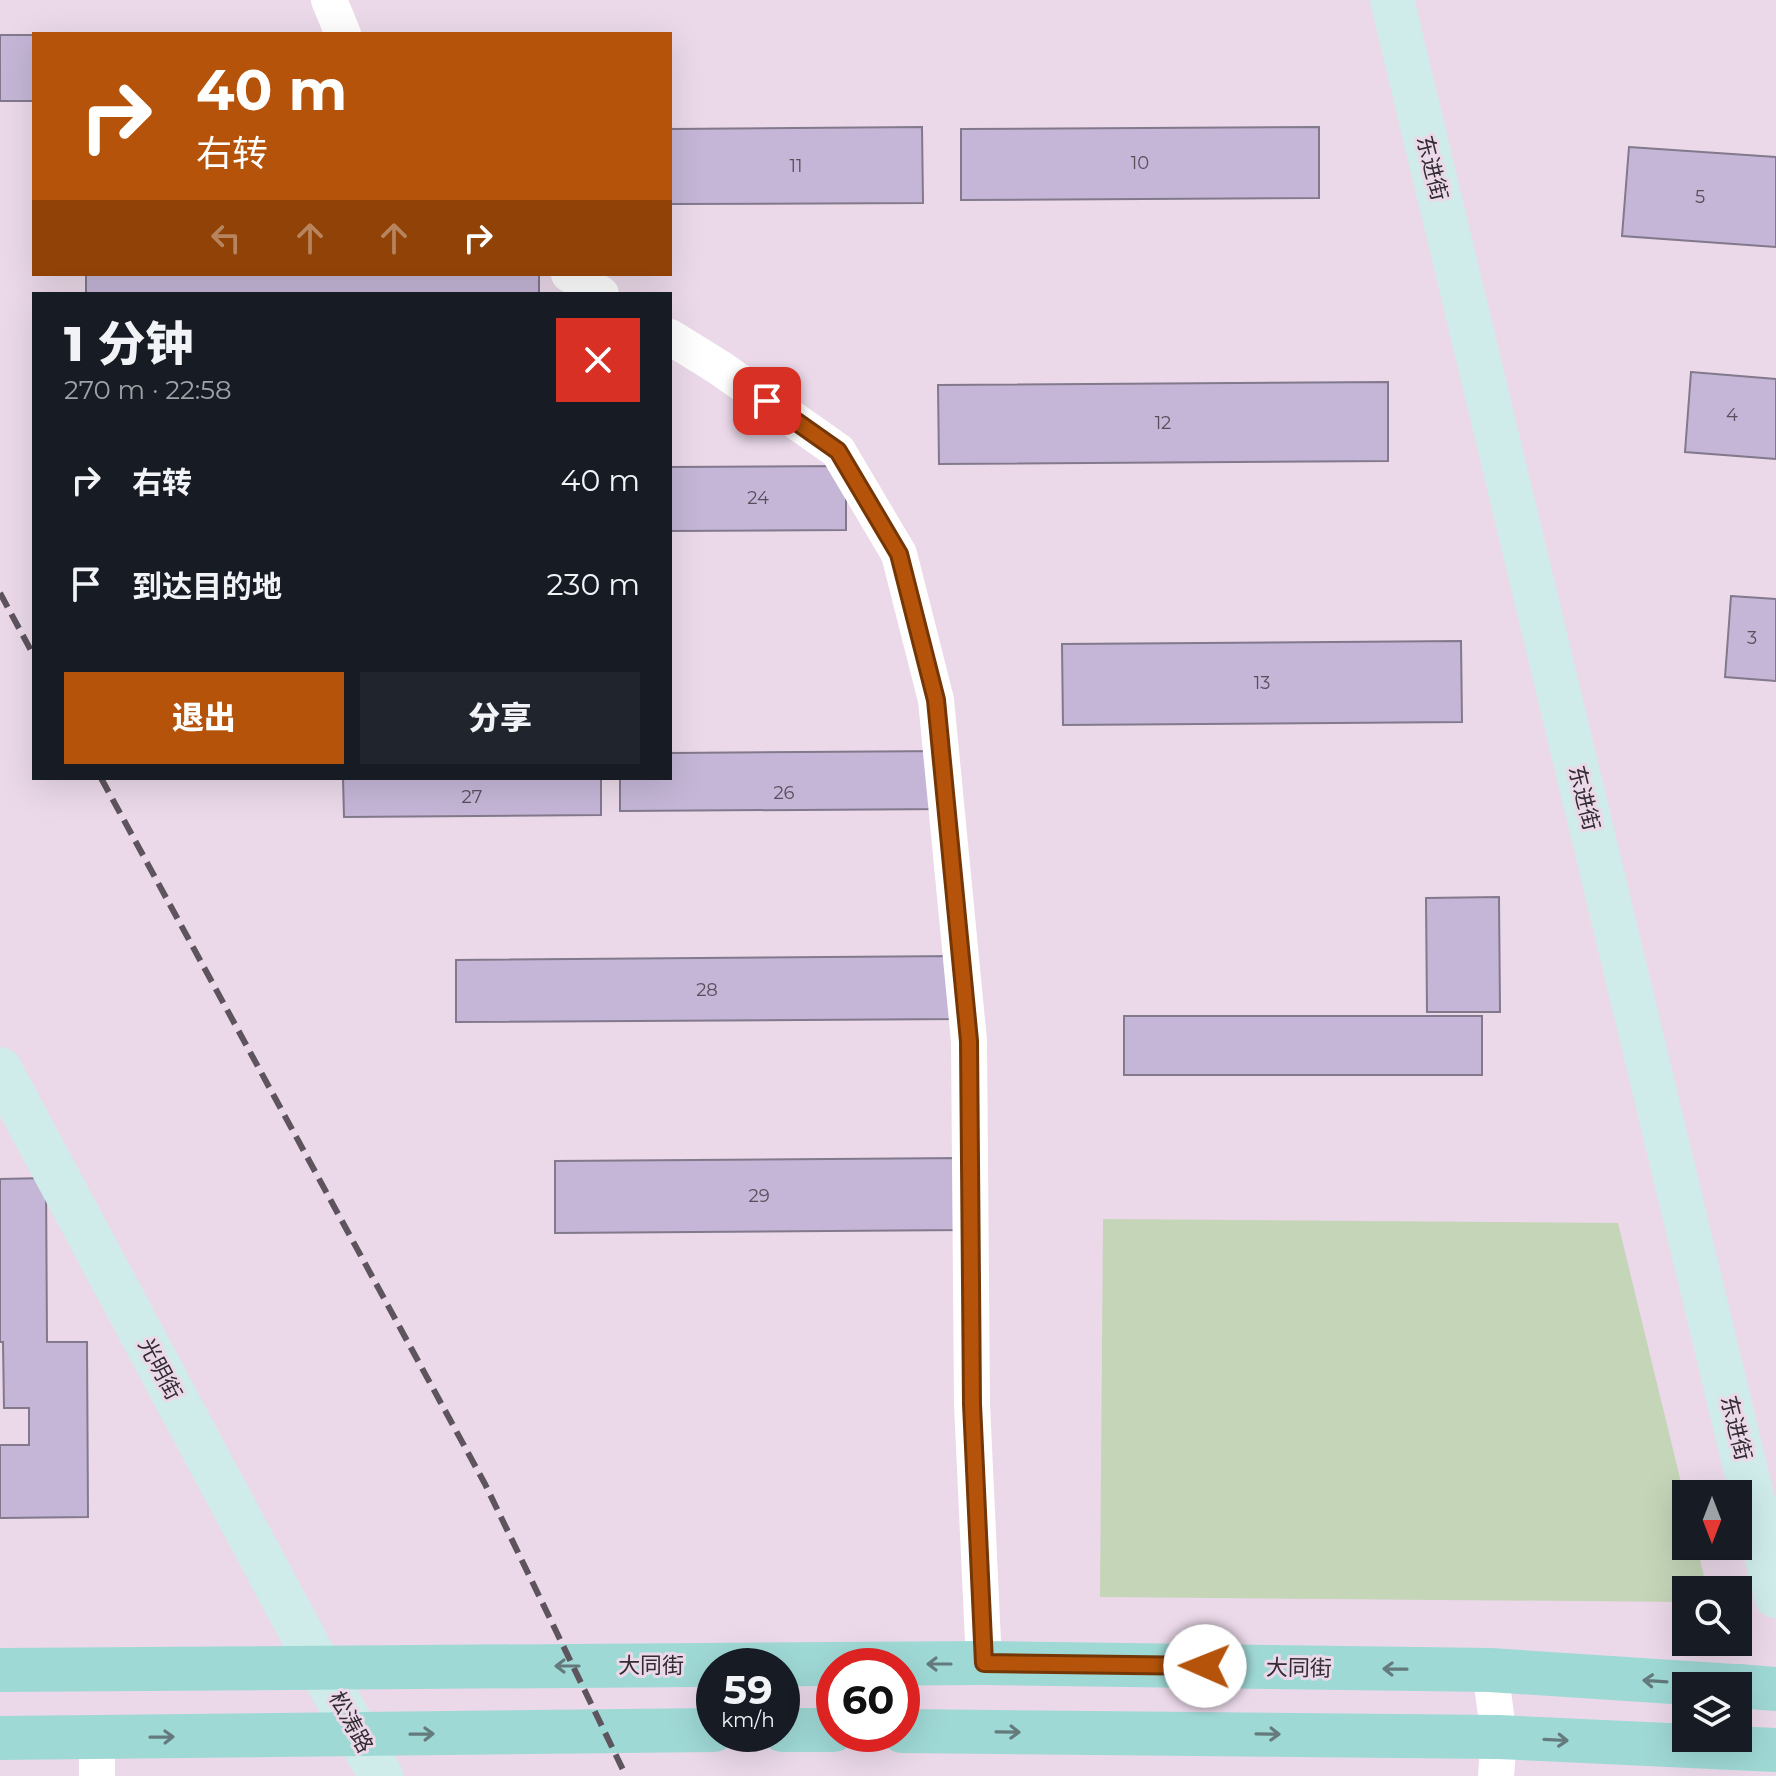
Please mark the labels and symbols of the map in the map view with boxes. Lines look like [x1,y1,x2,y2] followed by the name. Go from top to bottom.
[1411,133,1453,203] street label: 东进街
[1131,152,1149,174] house number: 10
[790,155,803,177] house number: 11
[1695,186,1705,208] house number: 5
[733,367,801,435] pin
[1726,404,1738,426] house number: 4
[1155,412,1171,434] house number: 12
[747,487,769,509] house number: 24
[1747,627,1757,649] house number: 3
[1254,672,1270,694] house number: 13
[1563,763,1605,833] street label: 东进街
[773,782,795,804] house number: 26
[462,786,482,808] house number: 27
[696,979,718,1001] house number: 28
[748,1185,770,1207] house number: 29
[133,1334,187,1404] street label: 光明街
[1715,1393,1757,1463] street label: 东进街
[1672,1480,1752,1560] north arrow
[1163,1624,1247,1708] position arrow
[816,1648,920,1752] speed limit sign: 60
[618,1652,684,1679] street label: 大同街
[1266,1654,1332,1682] street label: 大同街
[926,1656,953,1671] one-way arrow
[554,1658,581,1674] one-way arrow
[1382,1661,1409,1677] one-way arrow
[1642,1673,1669,1688] one-way arrow
[323,1687,379,1757] street label: 松涛路
[994,1724,1021,1740] one-way arrow
[408,1726,435,1742] one-way arrow
[1254,1726,1281,1742] one-way arrow
[148,1729,175,1745] one-way arrow
[1542,1732,1569,1747] one-way arrow

